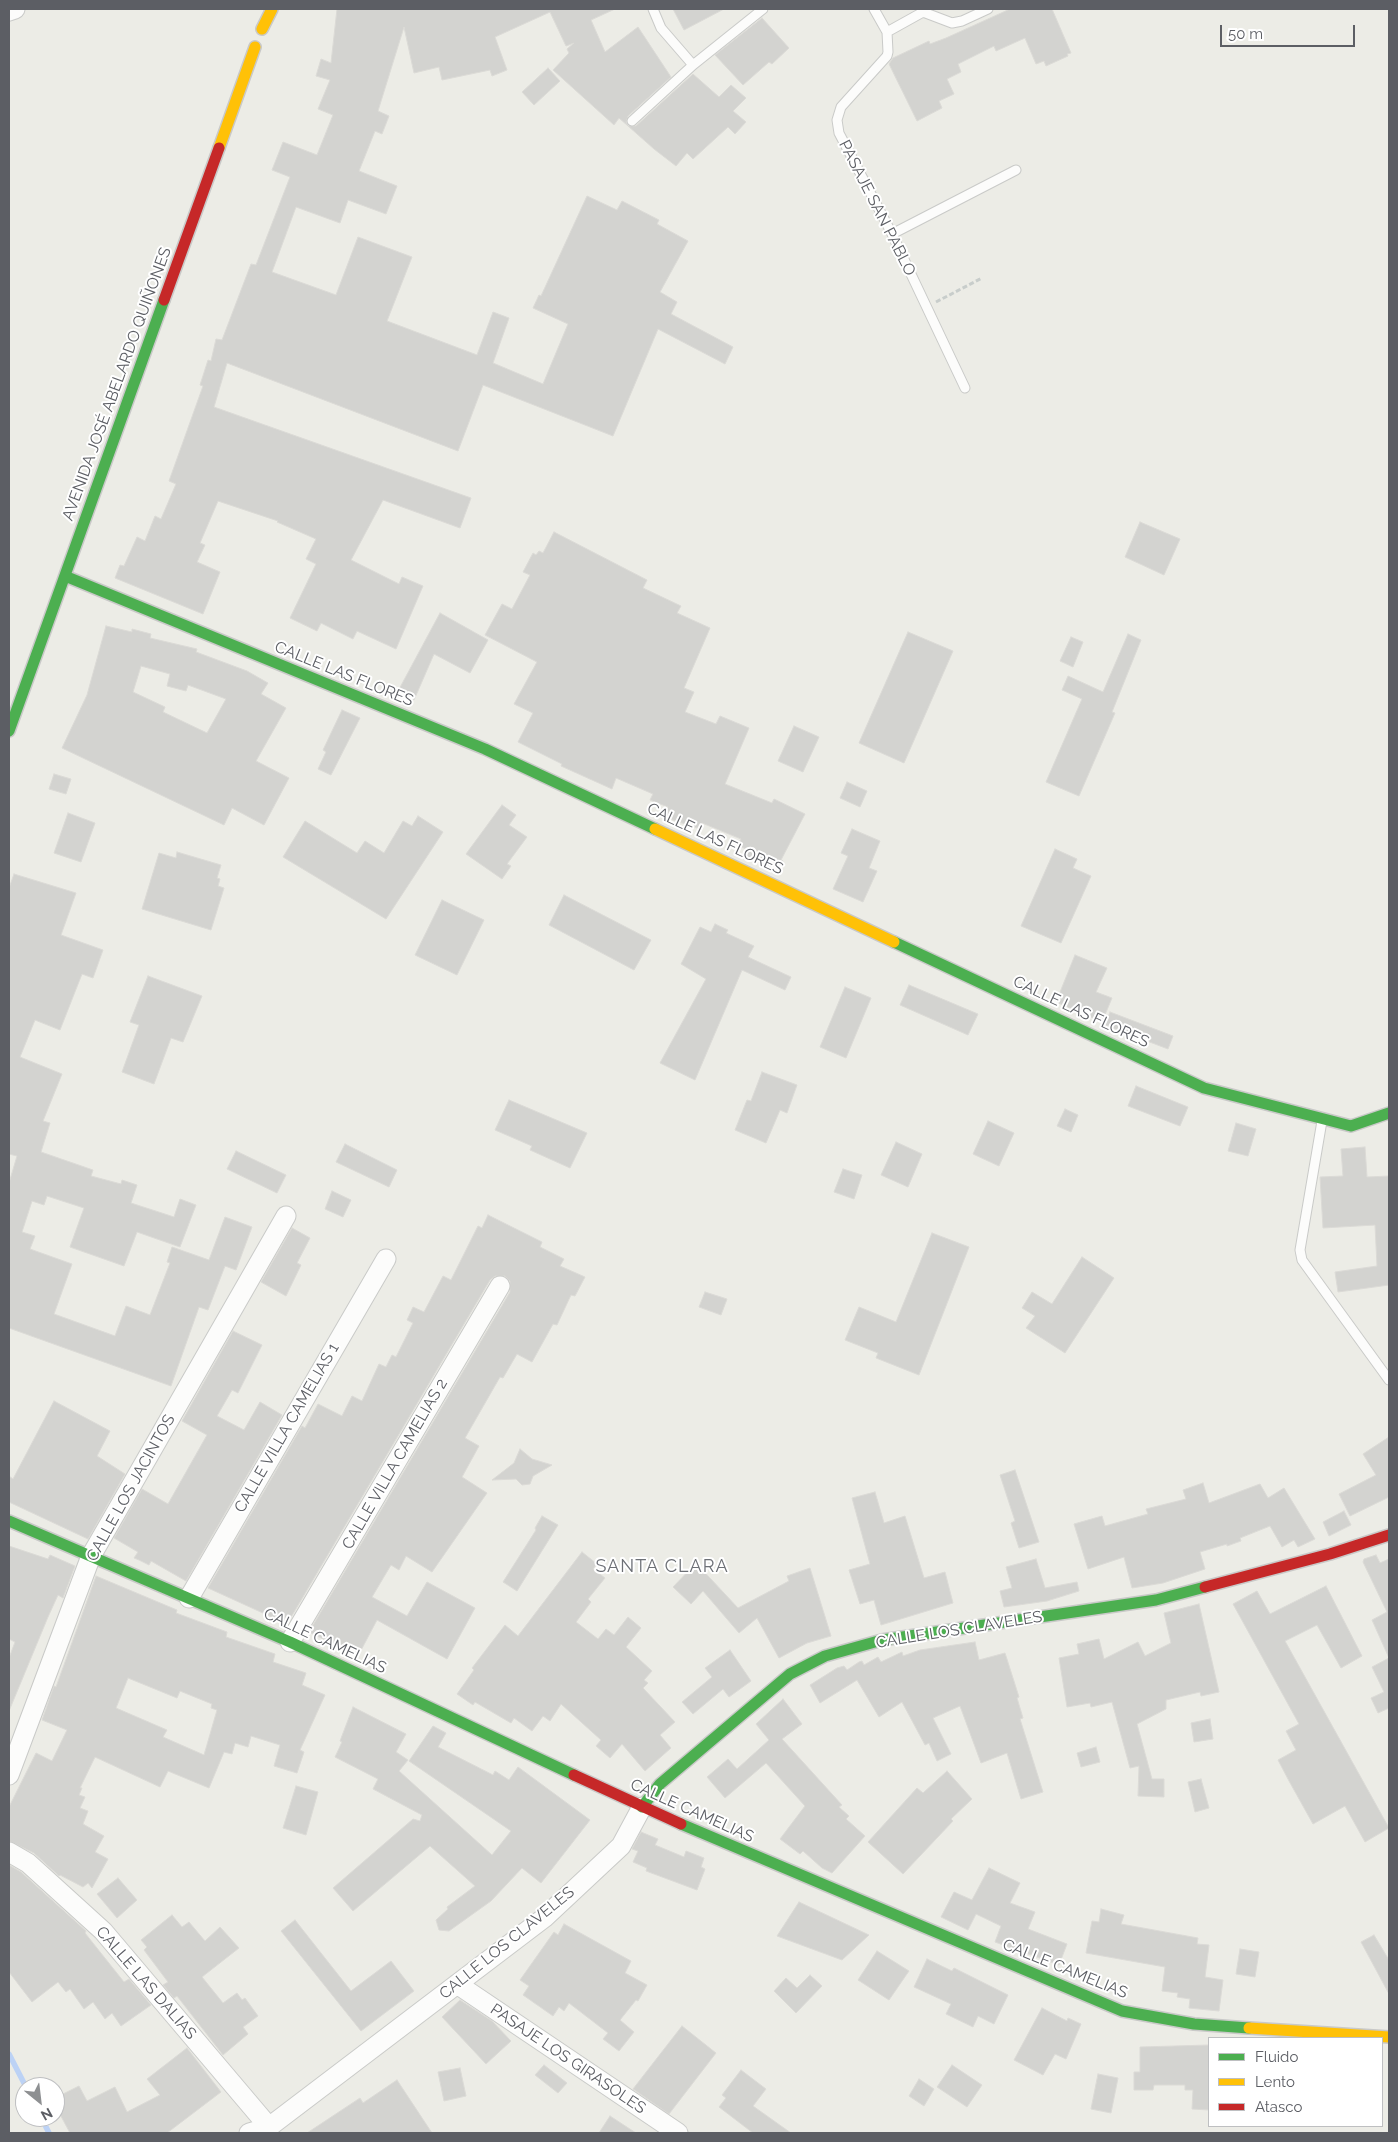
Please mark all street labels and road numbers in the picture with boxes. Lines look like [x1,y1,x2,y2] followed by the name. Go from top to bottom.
[834,137,920,279] street label: PASAJE SAN PABLO
[58,245,176,523] street label: AVENIDA JOSÉ ABELARDO QUIÑONES
[272,637,416,711] street label: CALLE LAS FLORES
[644,799,786,879] street label: CALLE LAS FLORES
[1010,972,1152,1052] street label: CALLE LAS FLORES
[231,1340,343,1516] street label: CALLE VILLA CAMELIAS 1
[338,1375,452,1553] street label: CALLE VILLA CAMELIAS 2
[83,1411,179,1565] street label: CALLE LOS JACINTOS
[261,1604,389,1678] street label: CALLE CAMELIAS
[874,1607,1044,1653] street label: CALLE LOS CLAVELES
[627,1775,757,1847] street label: CALLE CAMELIAS
[436,1883,578,2003] street label: CALLE LOS CLAVELES
[92,1923,200,2043] street label: CALLE LAS DALIAS
[1000,1935,1130,2003] street label: CALLE CAMELIAS
[487,2000,649,2118] street label: PASAJE LOS GIRASOLES

